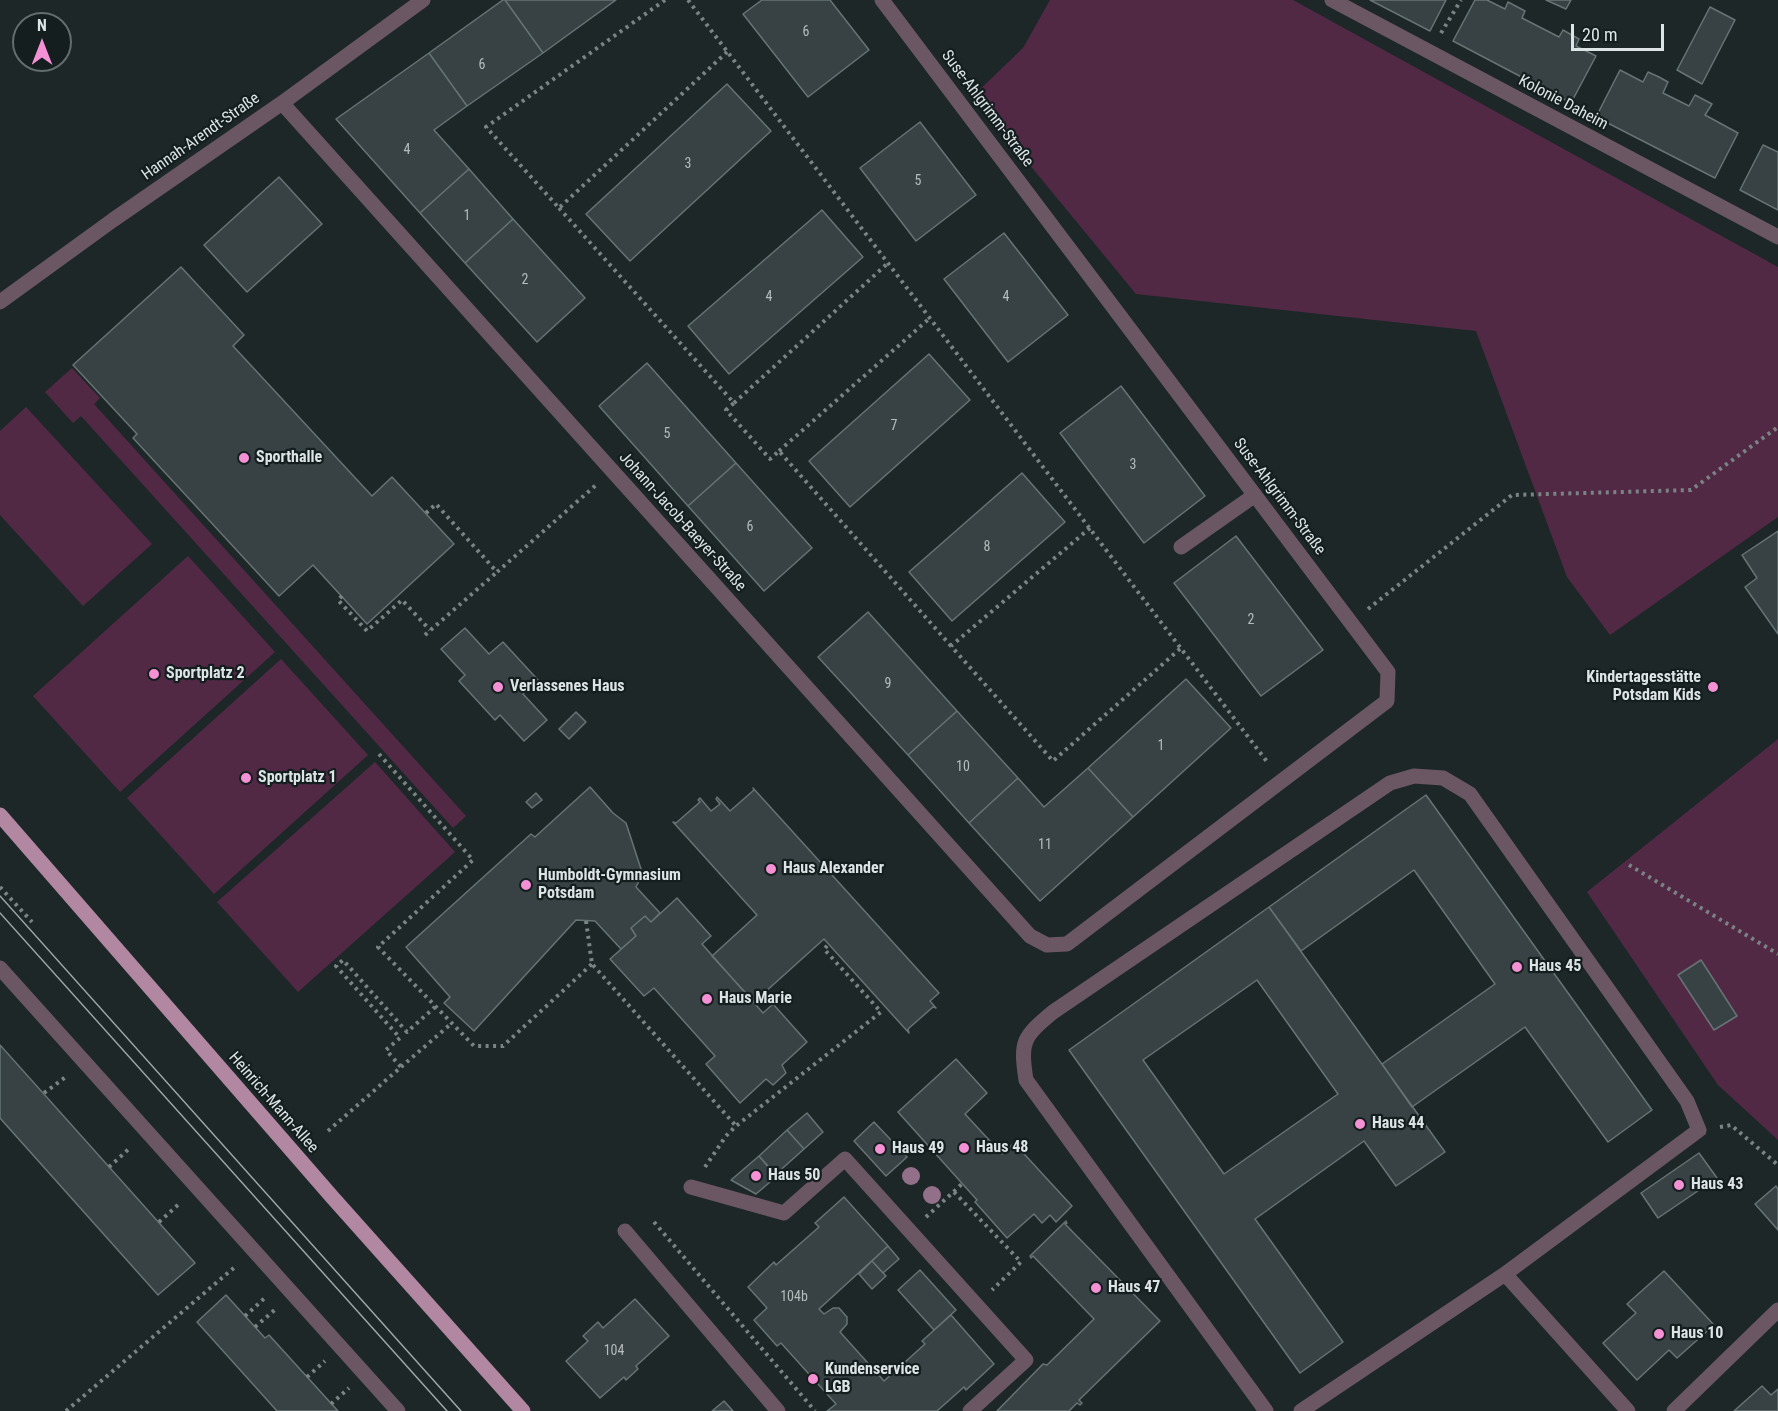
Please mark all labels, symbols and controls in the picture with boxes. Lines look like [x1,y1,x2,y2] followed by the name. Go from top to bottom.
[12,12,72,72] north arrow
[1574,12,1667,50] scale bar
[37,16,47,35] text: N
[803,24,809,40] house number: 6
[1582,24,1617,45] text: 20 m
[937,47,1037,171] street label: Suse-Ahlgrimm-Straße
[479,57,485,73] house number: 6
[1515,71,1611,135] street label: Kolonie Daheim
[138,89,264,185] street label: Hannah-Arendt-Straße
[404,142,410,158] house number: 4
[685,156,691,172] house number: 3
[915,173,921,189] house number: 5
[464,208,470,224] house number: 1
[522,272,528,288] house number: 2
[766,289,772,305] house number: 4
[1003,289,1009,305] house number: 4
[891,418,897,434] house number: 7
[664,426,670,442] house number: 5
[1229,435,1329,559] street label: Suse-Ahlgrimm-Straße
[256,448,322,468] place label: Sporthalle
[614,448,750,596] street label: Johann-Jacob-Baeyer-Straße
[237,451,251,465] marker: Sporthalle
[1130,457,1136,473] house number: 3
[747,519,753,535] house number: 6
[984,539,990,555] house number: 8
[1248,612,1254,628] house number: 2
[166,664,245,684] place label: Sportplatz 2
[147,667,161,681] marker: Sportplatz 2
[1586,668,1701,706] place label: Kindertagesstätte Potsdam Kids
[885,676,891,692] house number: 9
[510,677,625,697] place label: Verlassenes Haus
[491,680,505,694] marker: Verlassenes Haus
[1706,680,1720,694] marker: Kindertagesstätte Potsdam Kids
[1158,738,1164,754] house number: 1
[956,759,970,775] house number: 10
[258,768,337,788] place label: Sportplatz 1
[239,771,253,785] marker: Sportplatz 1
[1038,837,1052,853] house number: 11
[783,859,884,879] place label: Haus Alexander
[764,862,778,876] marker: Haus Alexander
[538,866,681,904] place label: Humboldt-Gymnasium Potsdam
[519,878,533,892] marker: Humboldt-Gymnasium Potsdam
[1529,957,1581,977] place label: Haus 45
[1510,960,1524,974] marker: Haus 45
[719,989,792,1009] place label: Haus Marie
[700,992,714,1006] marker: Haus Marie
[224,1049,322,1157] street label: Heinrich-Mann-Allee
[1372,1114,1424,1134] place label: Haus 44
[1353,1117,1367,1131] marker: Haus 44
[976,1138,1028,1158] place label: Haus 48
[892,1139,944,1159] place label: Haus 49
[957,1141,971,1155] marker: Haus 48
[873,1142,887,1156] marker: Haus 49
[768,1166,820,1186] place label: Haus 50
[749,1169,763,1183] marker: Haus 50
[1691,1175,1743,1195] place label: Haus 43
[1672,1178,1686,1192] marker: Haus 43
[1108,1278,1160,1298] place label: Haus 47
[1089,1281,1103,1295] marker: Haus 47
[780,1289,808,1305] house number: 104b
[1671,1324,1723,1344] place label: Haus 10
[1652,1327,1666,1341] marker: Haus 10
[604,1343,624,1359] house number: 104
[825,1360,919,1398] place label: Kundenservice LGB
[806,1372,820,1386] marker: Kundenservice LGB

